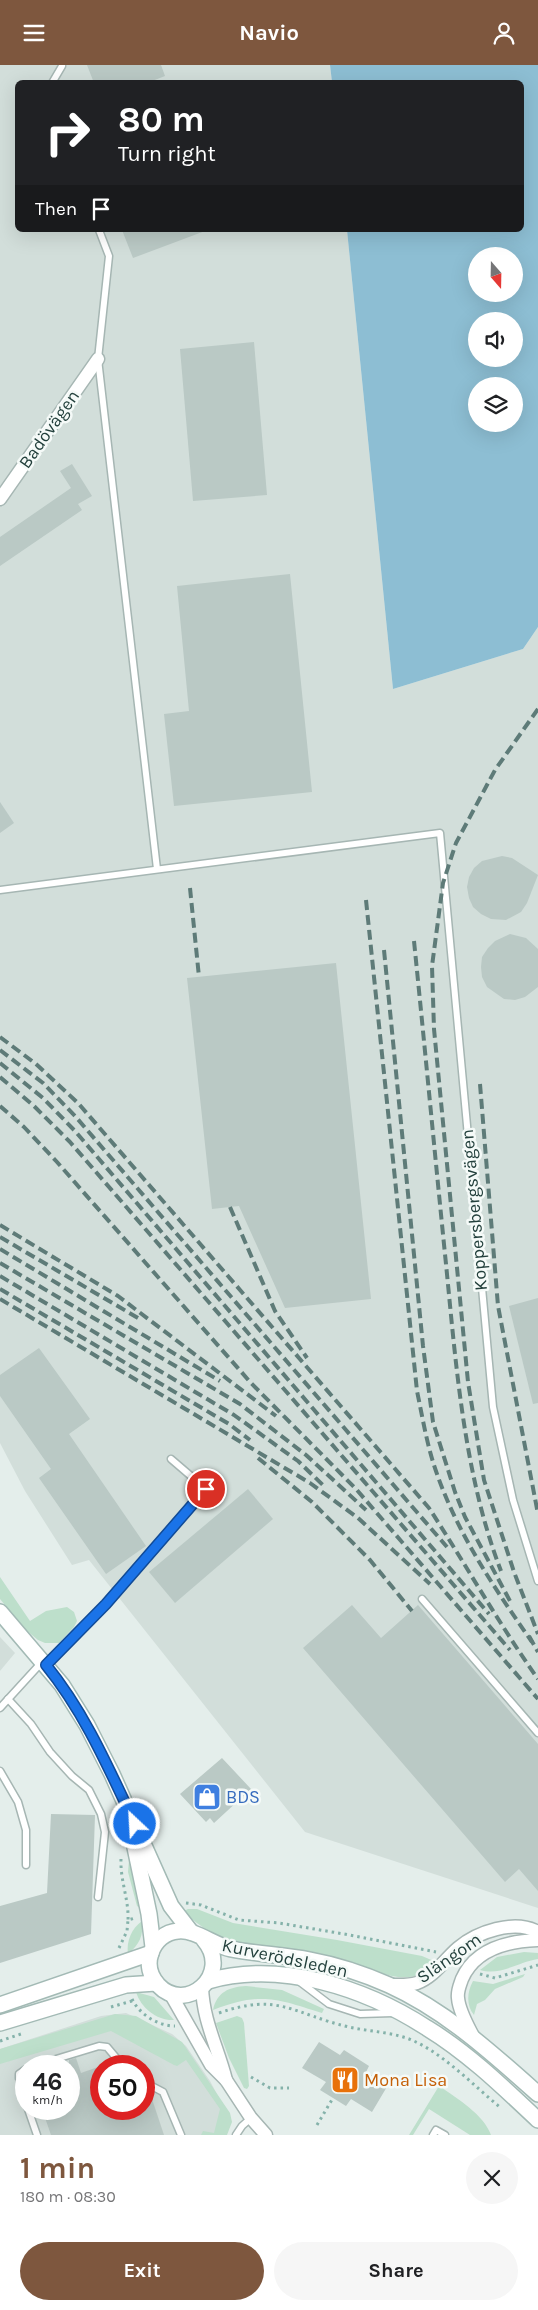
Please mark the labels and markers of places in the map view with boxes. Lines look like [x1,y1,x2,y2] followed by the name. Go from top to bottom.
[185,1468,227,1510] pin
[192,1782,222,1812] shop icon: BDS
[226,1786,260,1808] place label: BDS
[330,2065,360,2095] restaurant icon: Mona Lisa
[364,2069,447,2091] place label: Mona Lisa

